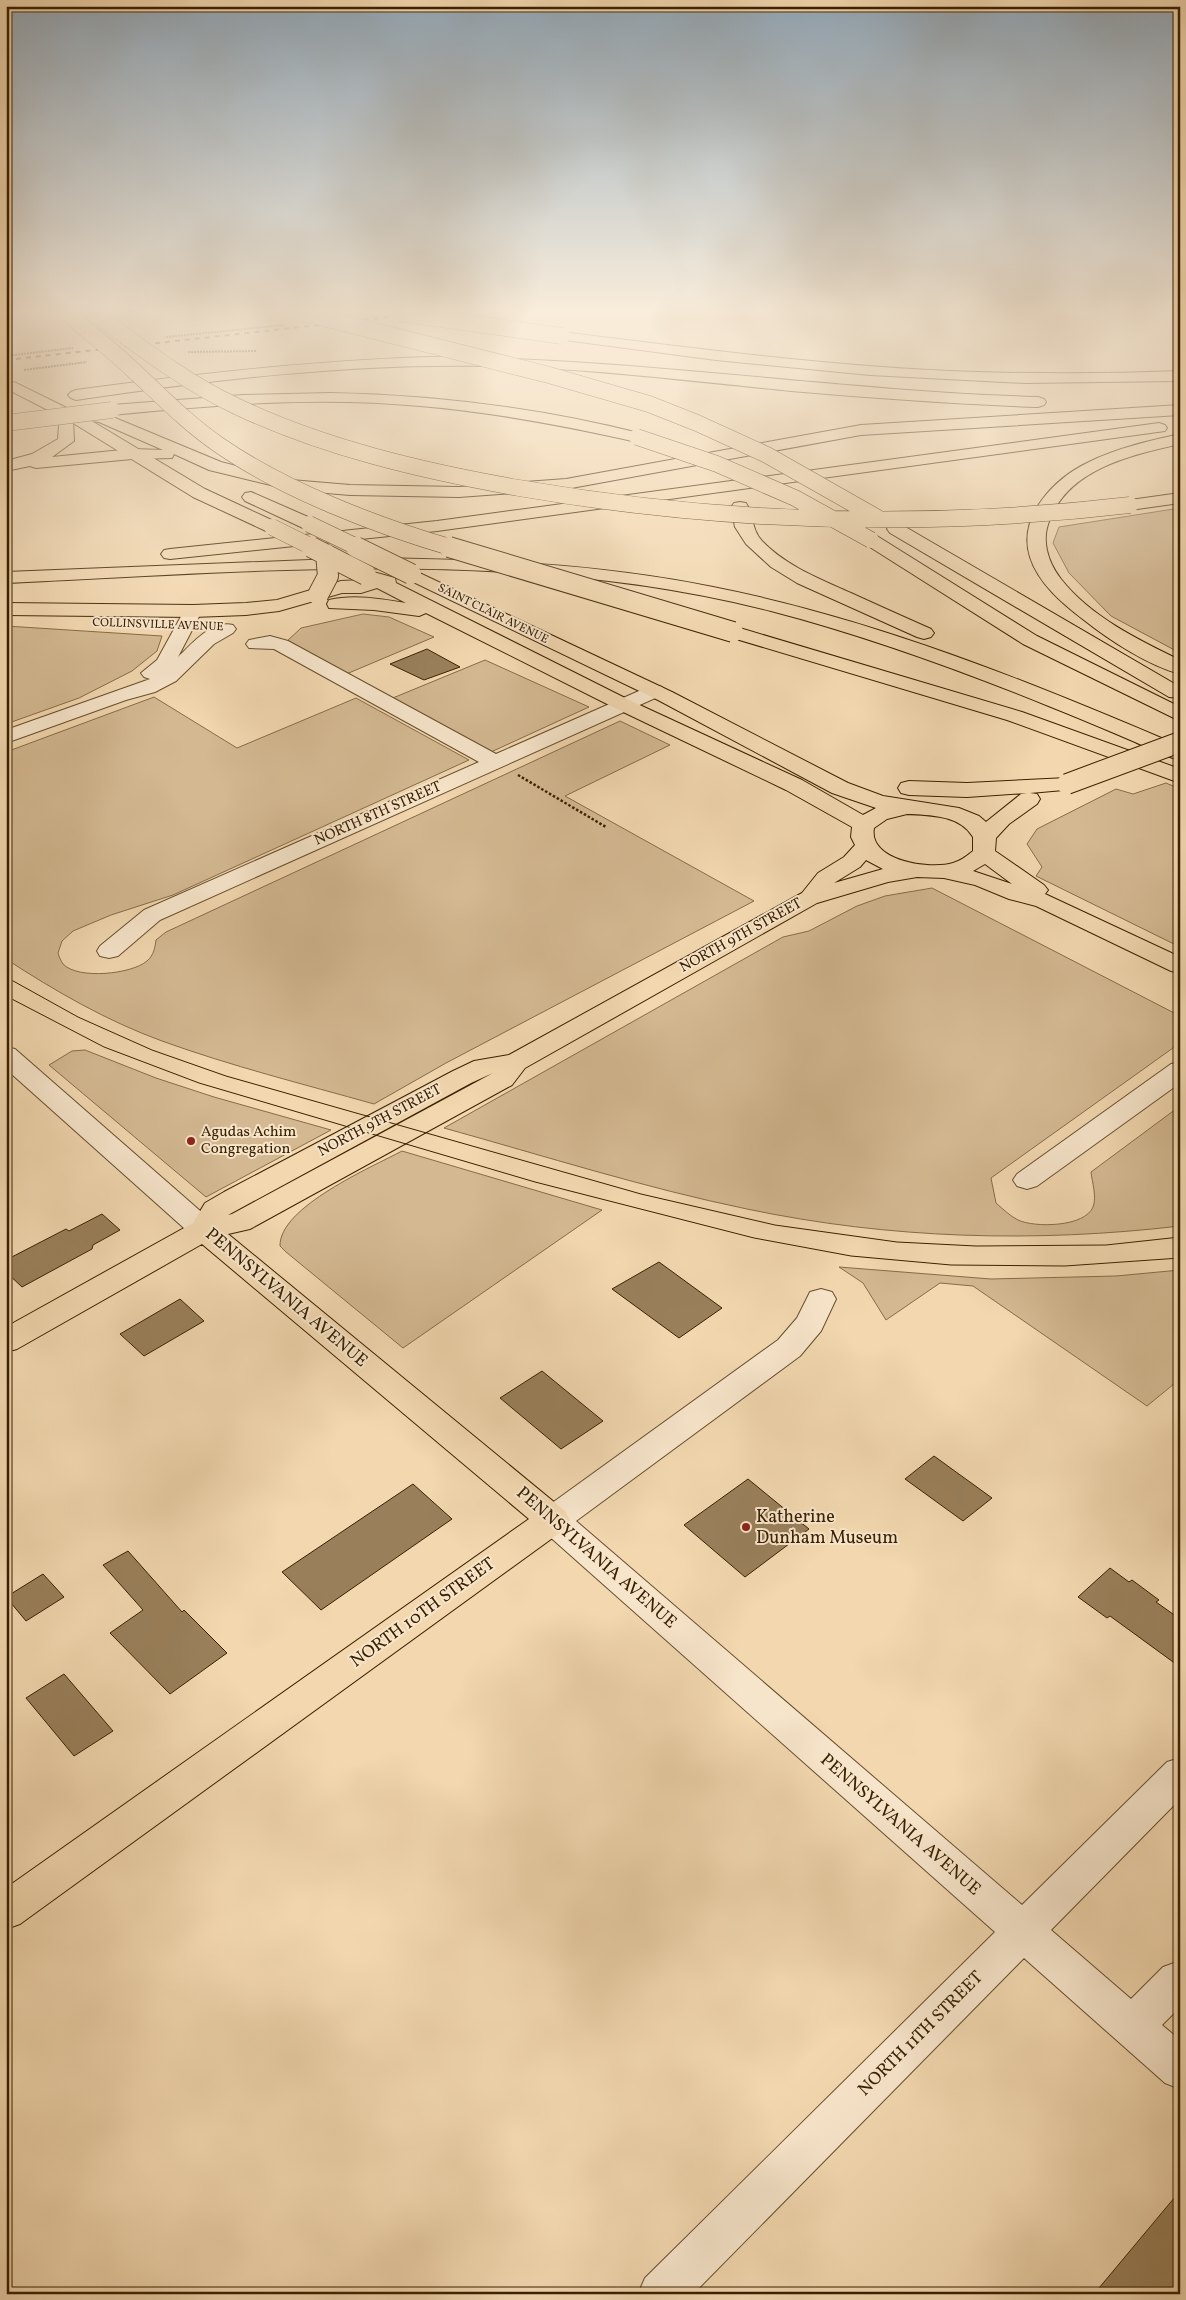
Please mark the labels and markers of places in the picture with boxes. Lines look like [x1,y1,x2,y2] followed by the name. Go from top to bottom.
[201,1122,296,1160] place label: Agudas Achim Congregation
[185,1135,197,1147] marker: Agudas Achim Congregation
[756,1505,898,1551] place label: Katherine Dunham Museum
[740,1521,752,1533] marker: Katherine Dunham Museum

